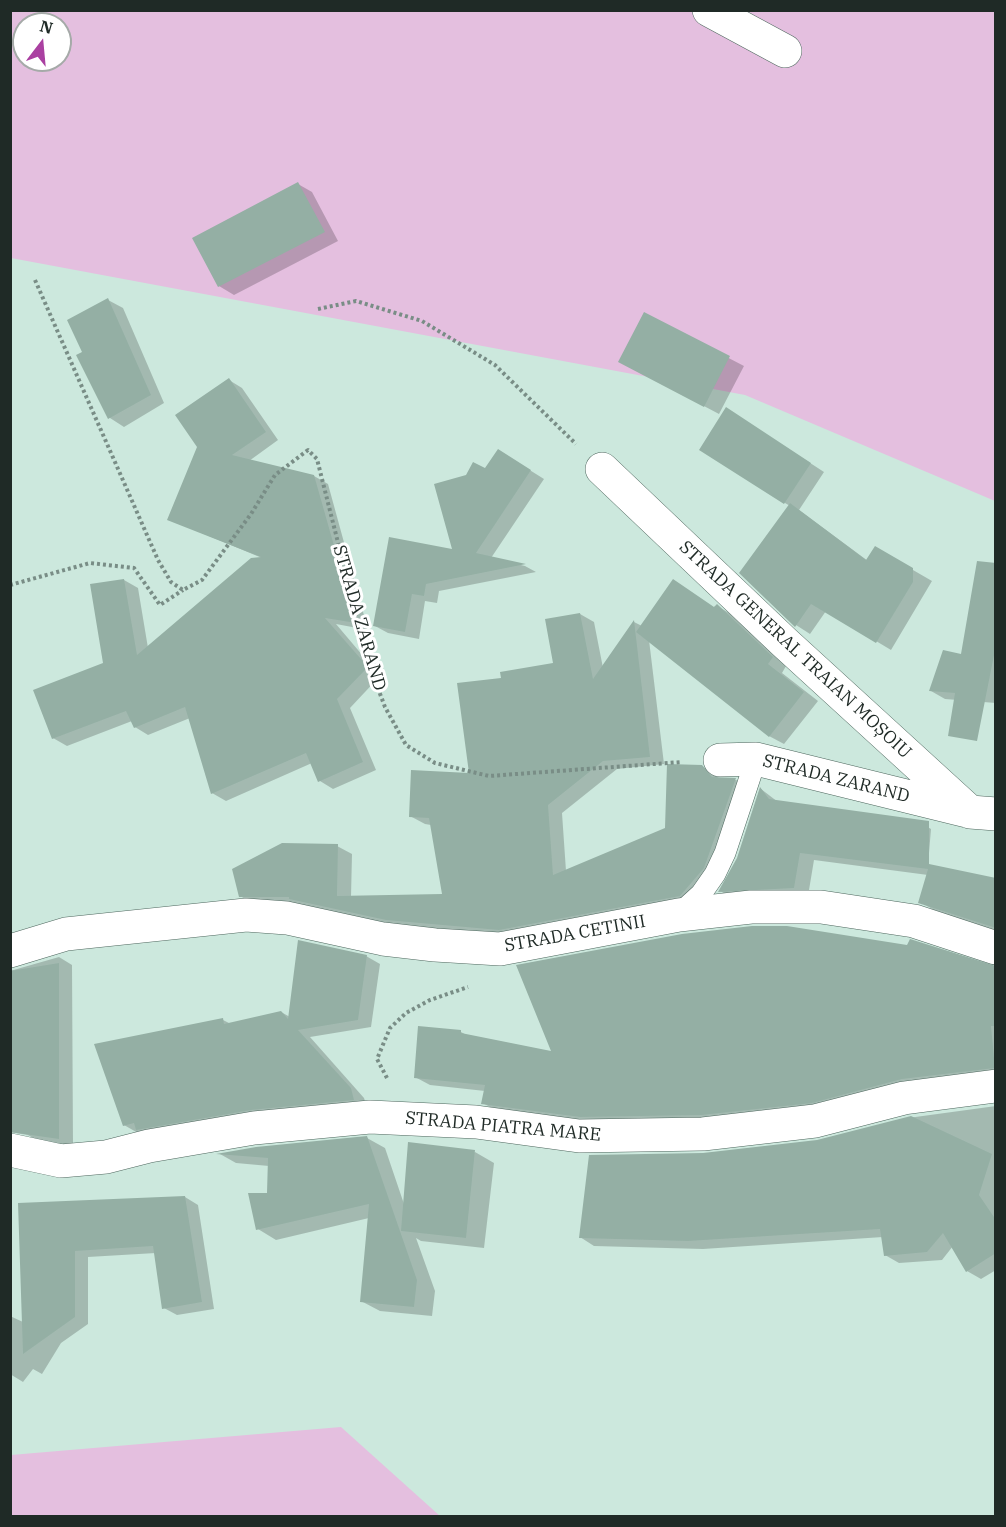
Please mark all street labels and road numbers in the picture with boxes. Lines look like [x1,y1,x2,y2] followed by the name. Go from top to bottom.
[674,537,916,763] street label: STRADA GENERAL TRAIAN MOȘOIU
[328,543,390,693] street label: STRADA ZARAND
[760,750,912,808] street label: STRADA ZARAND
[503,911,647,957] street label: STRADA CETINII
[404,1108,602,1146] street label: STRADA PIATRA MARE

